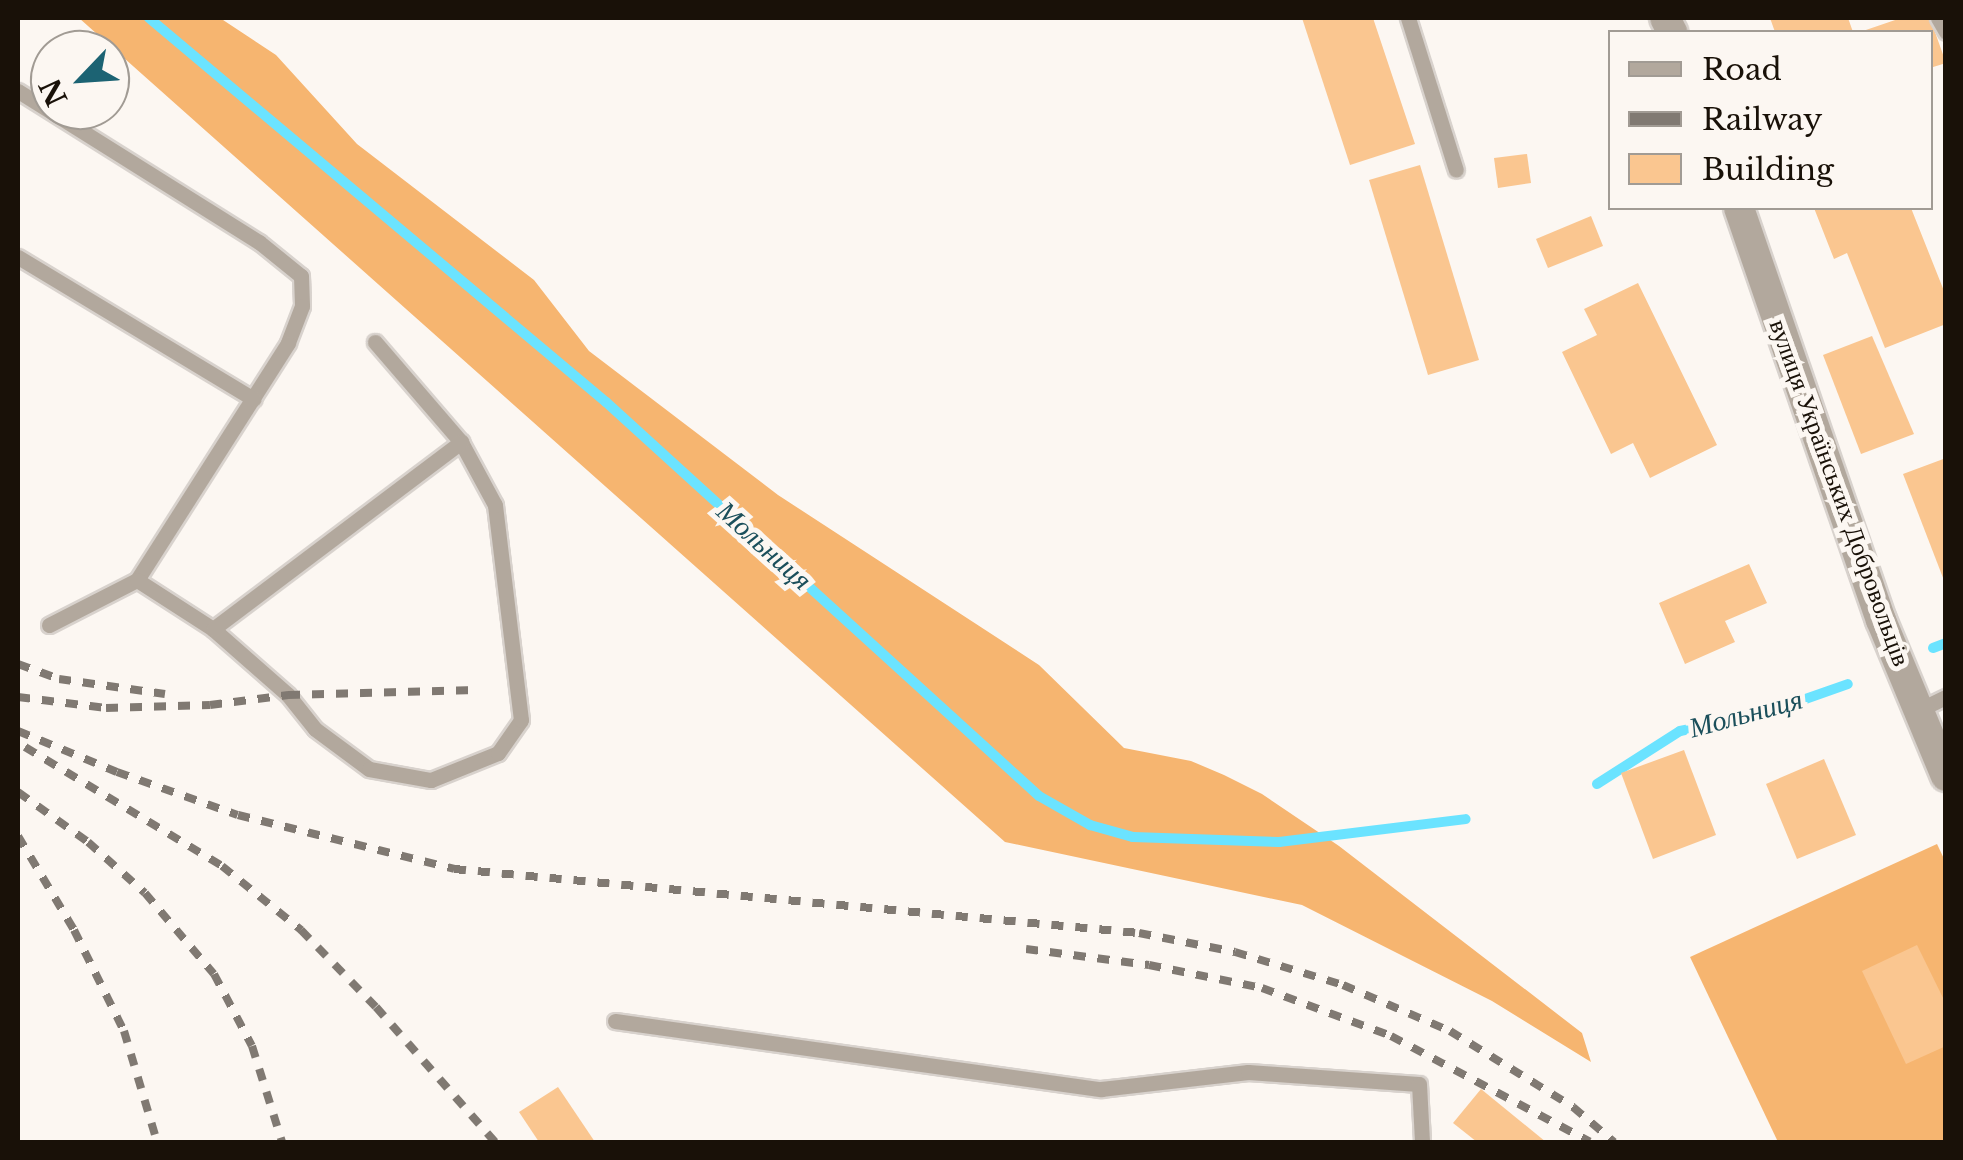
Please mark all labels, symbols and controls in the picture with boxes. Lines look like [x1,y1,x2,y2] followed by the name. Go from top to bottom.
[30,30,130,130] north arrow
[1608,30,1933,210] legend
[1702,51,1782,88] text: Road
[33,73,76,111] text: N
[1702,101,1822,138] text: Railway
[1702,151,1834,188] text: Building
[1762,316,1916,670] street label: вулиця Українських Добровольців
[710,495,818,597] water label: Мольниця
[1686,683,1806,745] water label: Мольниця

